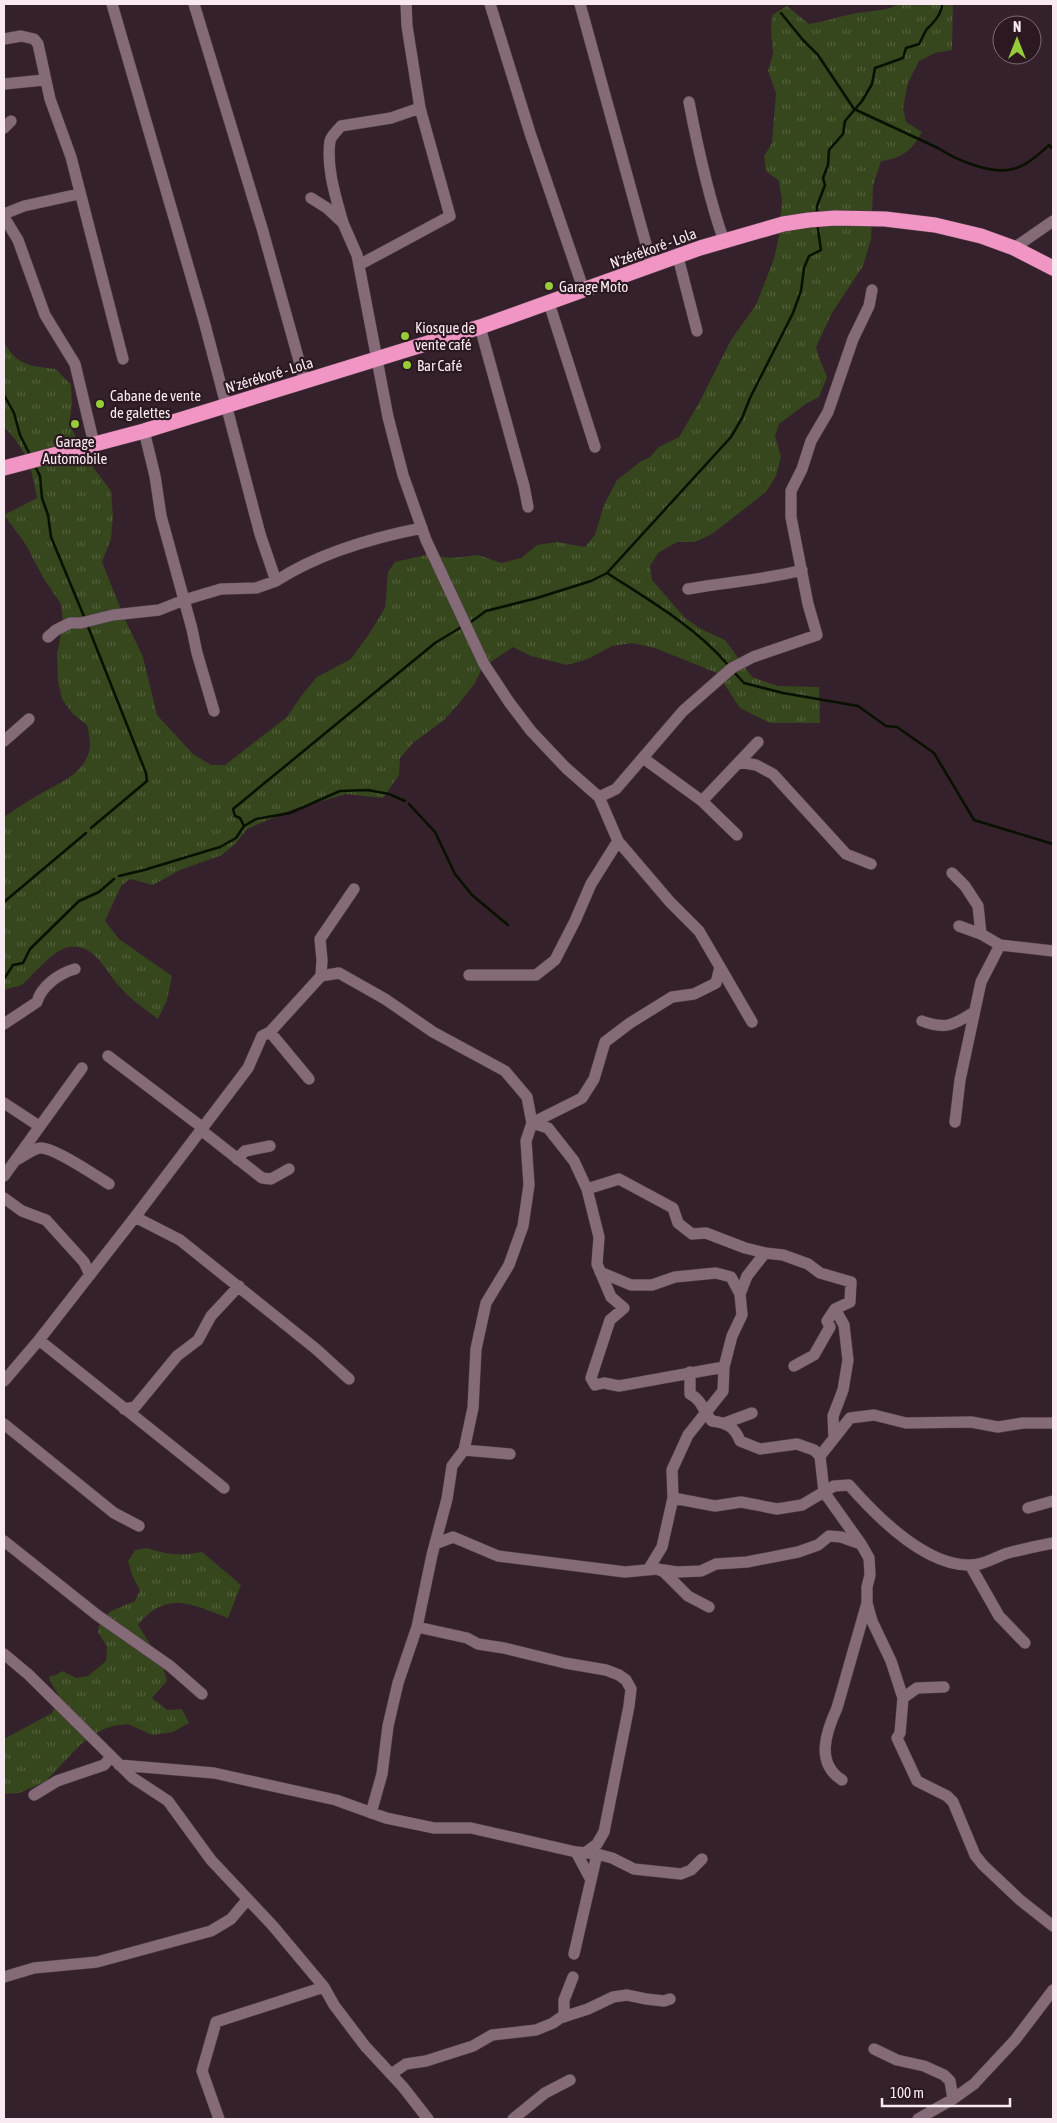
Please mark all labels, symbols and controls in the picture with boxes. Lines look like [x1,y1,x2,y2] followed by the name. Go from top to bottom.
[992,15,1042,65] north arrow
[1013,19,1021,35] text: N
[607,224,699,272] street label: N'zérékoré - Lola
[559,278,628,295] place label: Garage Moto
[543,280,555,292] marker: Garage Moto
[415,319,475,353] place label: Kiosque de vente café
[399,330,411,342] marker: Kiosque de vente café
[223,354,315,396] street label: N'zérékoré - Lola
[417,357,462,374] place label: Bar Café
[401,359,413,371] marker: Bar Café
[110,387,201,421] place label: Cabane de vente de galettes
[94,398,106,410] marker: Cabane de vente de galettes
[69,418,81,430] marker: Garage Automobile
[43,433,108,467] place label: Garage Automobile
[882,2076,1010,2108] scale bar
[890,2084,924,2101] text: 100 m

